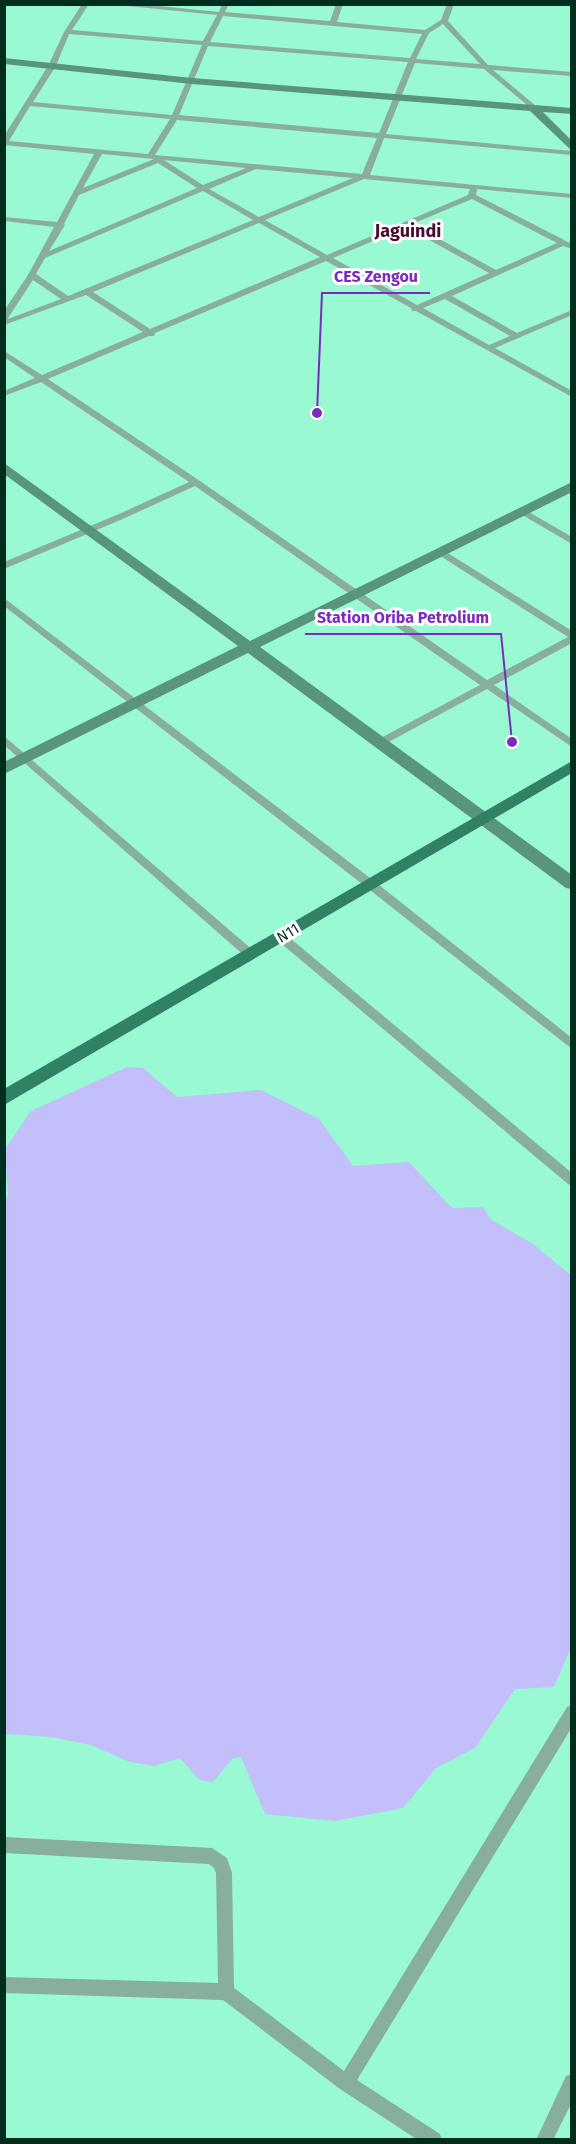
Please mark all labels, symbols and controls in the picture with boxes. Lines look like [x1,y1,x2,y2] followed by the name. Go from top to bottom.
[374,220,441,242] district label: Jaguindi
[322,259,430,293] callout: CES Zengou
[334,267,418,286] text: CES Zengou
[305,600,501,634] callout: Station Oriba Petrolium
[317,608,489,627] text: Station Oriba Petrolium
[273,919,303,947] street label: N11

